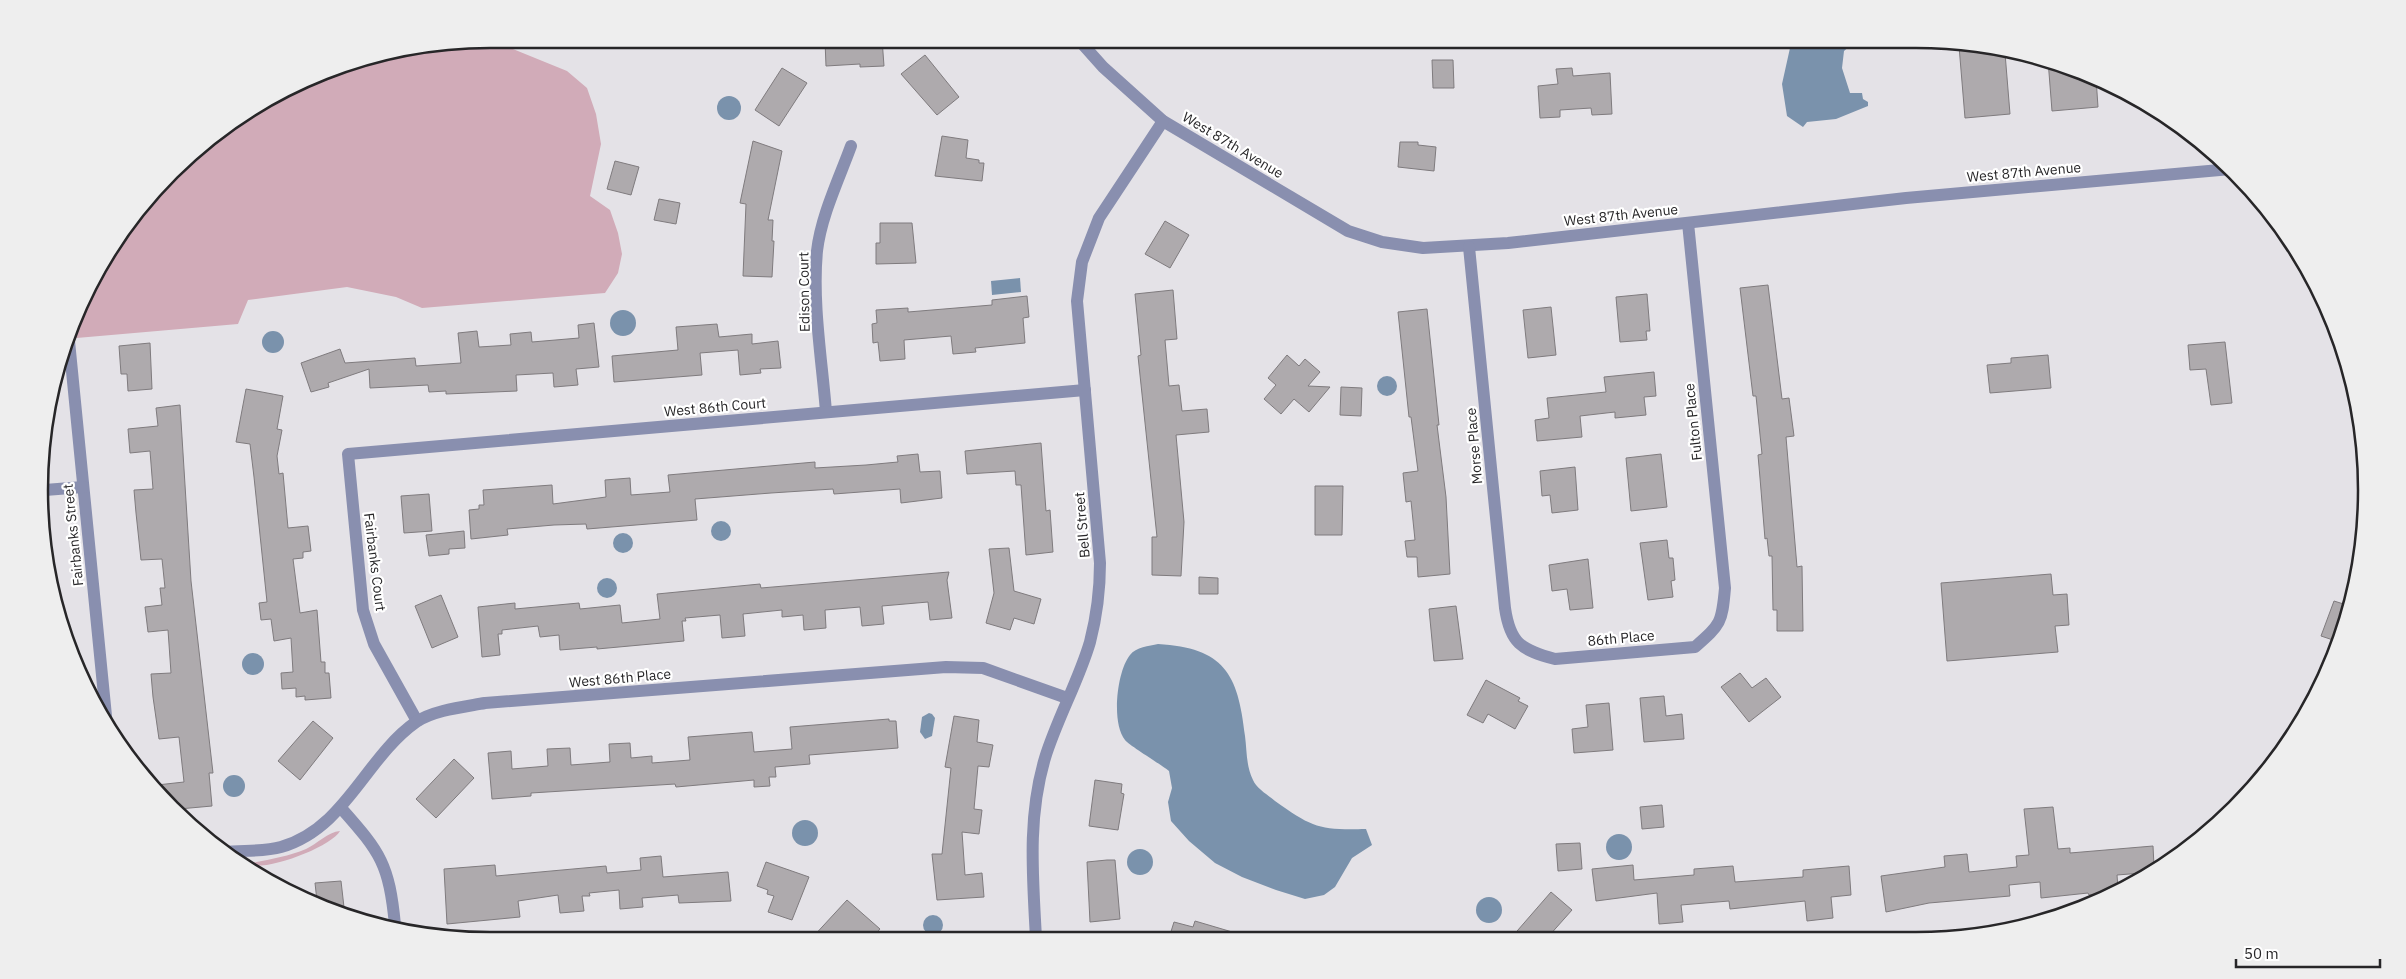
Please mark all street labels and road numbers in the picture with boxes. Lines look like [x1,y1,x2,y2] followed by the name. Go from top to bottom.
[1179,108,1287,182] street label: West 87th Avenue
[1966,158,2082,186] street label: West 87th Avenue
[1563,200,1679,230] street label: West 87th Avenue
[794,252,814,332] street label: Edison Court
[1680,382,1706,462] street label: Fulton Place
[663,394,767,420] street label: West 86th Court
[1462,407,1486,485] street label: Morse Place
[59,483,87,587] street label: Fairbanks Street
[1070,491,1094,559] street label: Bell Street
[360,512,390,612] street label: Fairbanks Court
[1587,626,1656,650] street label: 86th Place
[568,665,672,691] street label: West 86th Place

